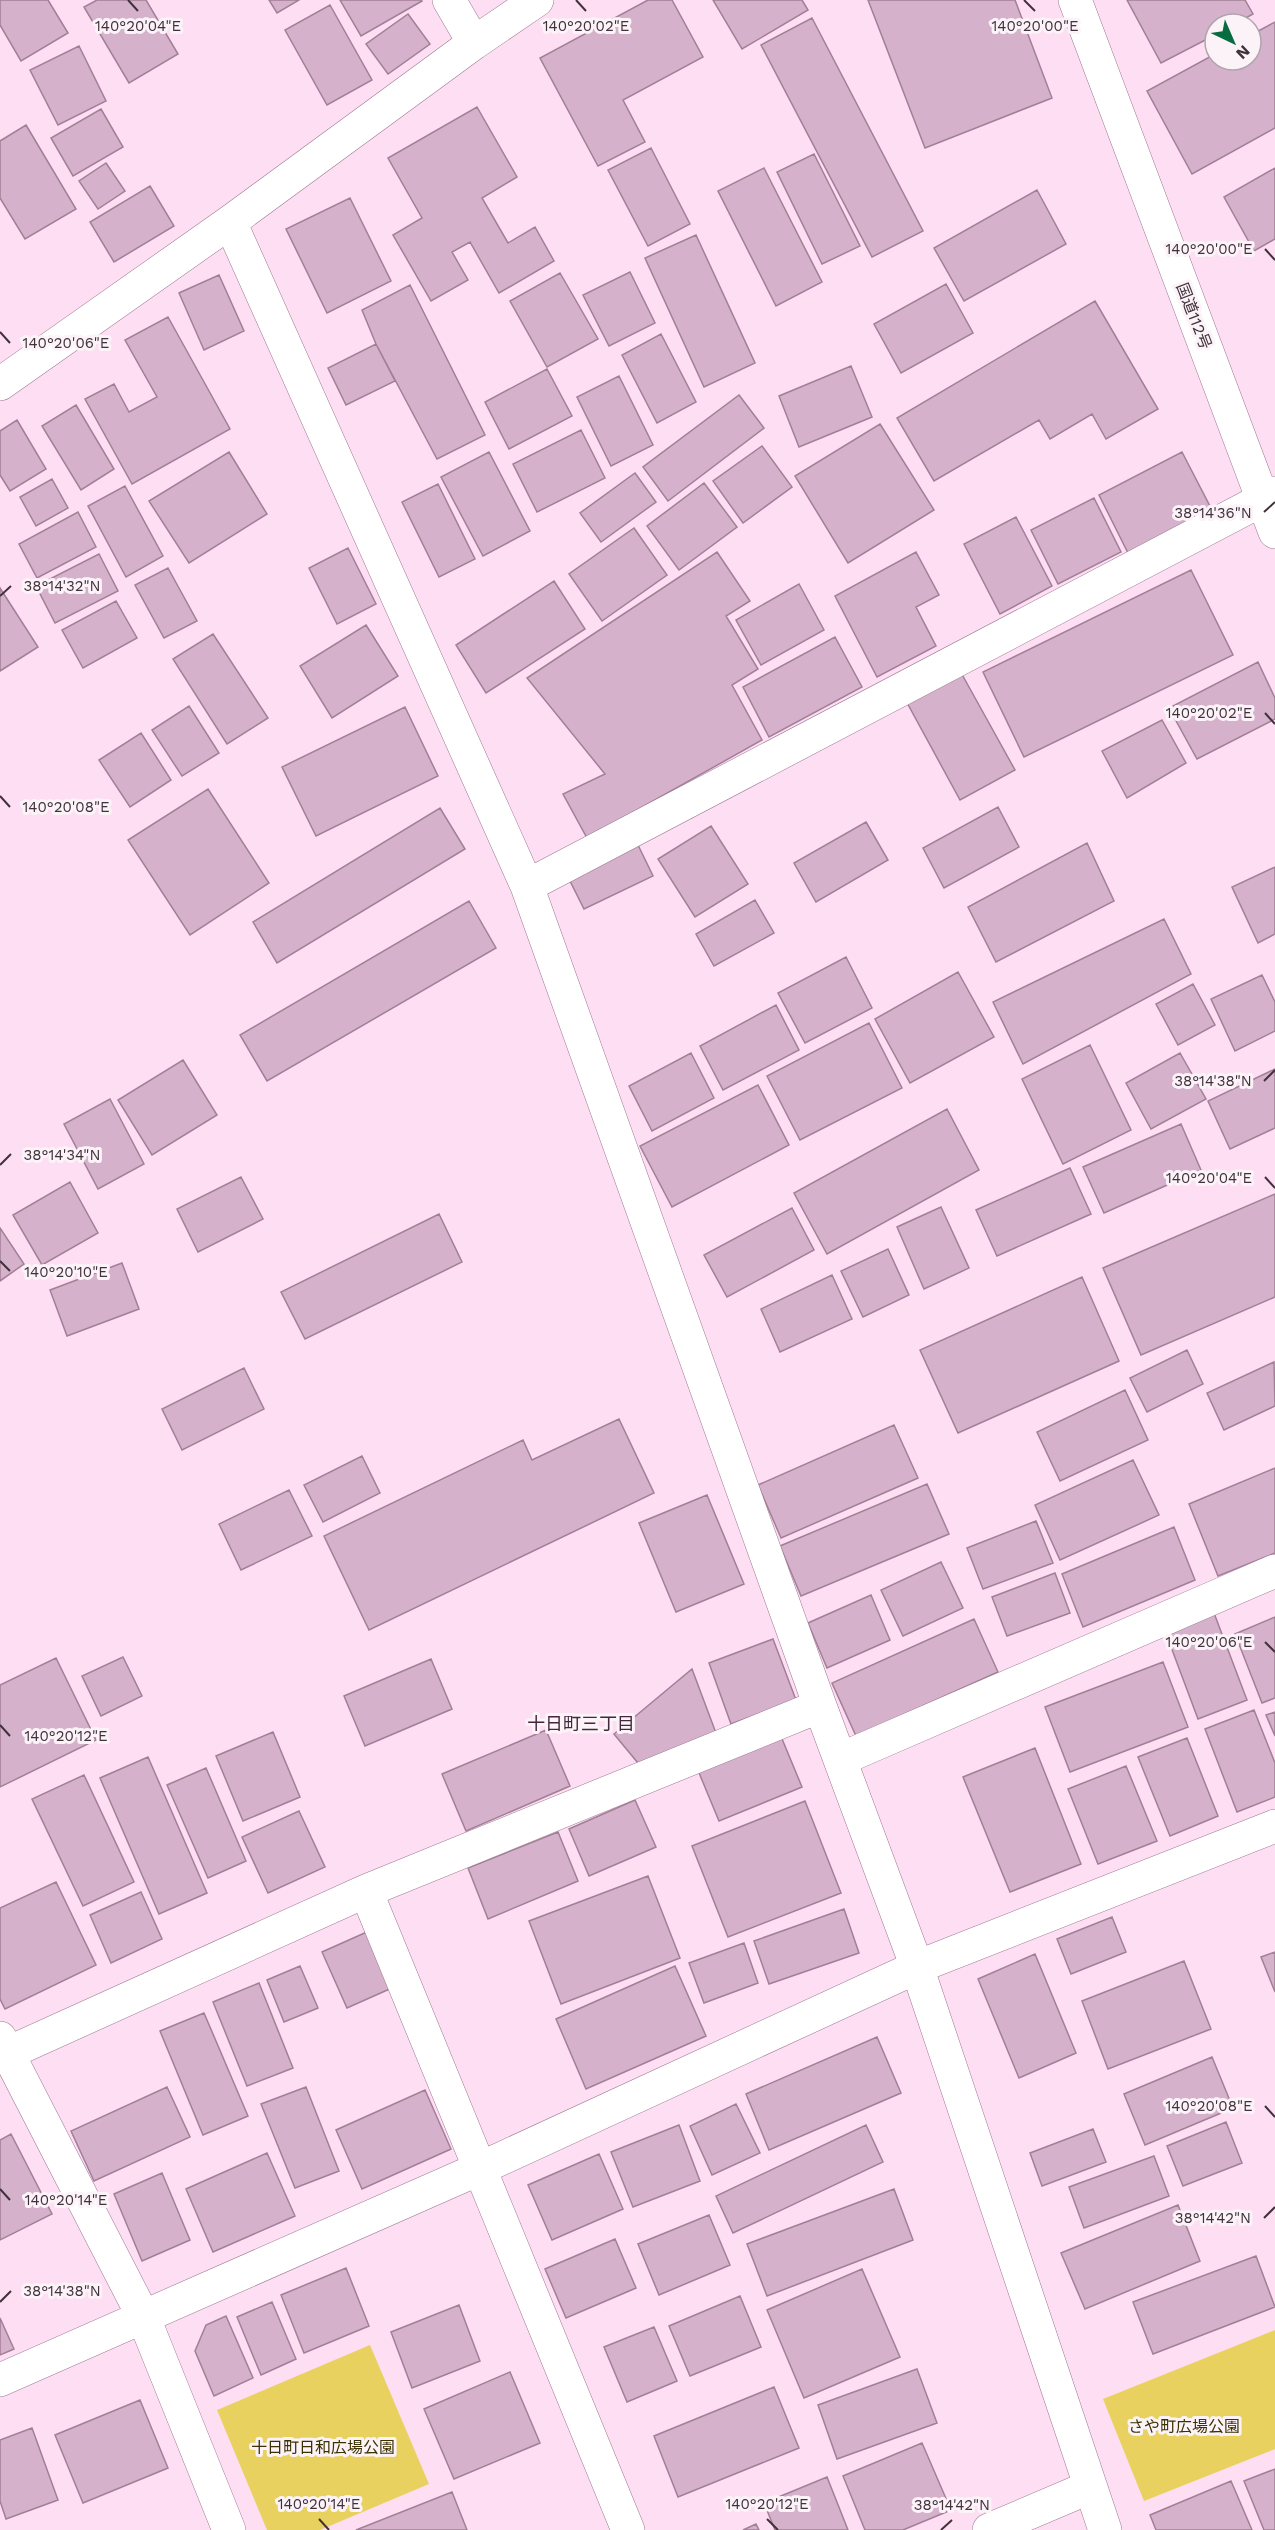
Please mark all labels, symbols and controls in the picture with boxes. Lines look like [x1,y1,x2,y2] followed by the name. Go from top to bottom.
[1203,12,1263,72] north arrow
[95,17,181,35] text: 140°20'04"E
[543,17,629,35] text: 140°20'02"E
[991,17,1079,35] text: 140°20'00"E
[1232,41,1254,63] text: N
[1165,240,1253,258] text: 140°20'00"E
[1173,280,1215,352] street label: 国道112号
[23,334,109,352] text: 140°20'06"E
[1174,504,1252,522] text: 38°14'36"N
[23,577,101,595] text: 38°14'32"N
[1166,704,1252,722] text: 140°20'02"E
[22,798,110,816] text: 140°20'08"E
[1174,1072,1252,1090] text: 38°14'38"N
[24,1146,100,1164] text: 38°14'34"N
[1166,1169,1252,1187] text: 140°20'04"E
[24,1263,108,1281] text: 140°20'10"E
[1166,1633,1252,1651] text: 140°20'06"E
[527,1713,635,1734] district label: 十日町三丁目
[24,1727,108,1745] text: 140°20'12"E
[1165,2097,1253,2115] text: 140°20'08"E
[25,2191,107,2209] text: 140°20'14"E
[1175,2209,1251,2227] text: 38°14'42"N
[23,2282,101,2300] text: 38°14'38"N
[1128,2417,1240,2436] park label: さや町広場公園
[251,2438,395,2457] park label: 十日町日和広場公園
[278,2495,360,2513] text: 140°20'14"E
[725,2495,809,2513] text: 140°20'12"E
[914,2496,990,2514] text: 38°14'42"N

